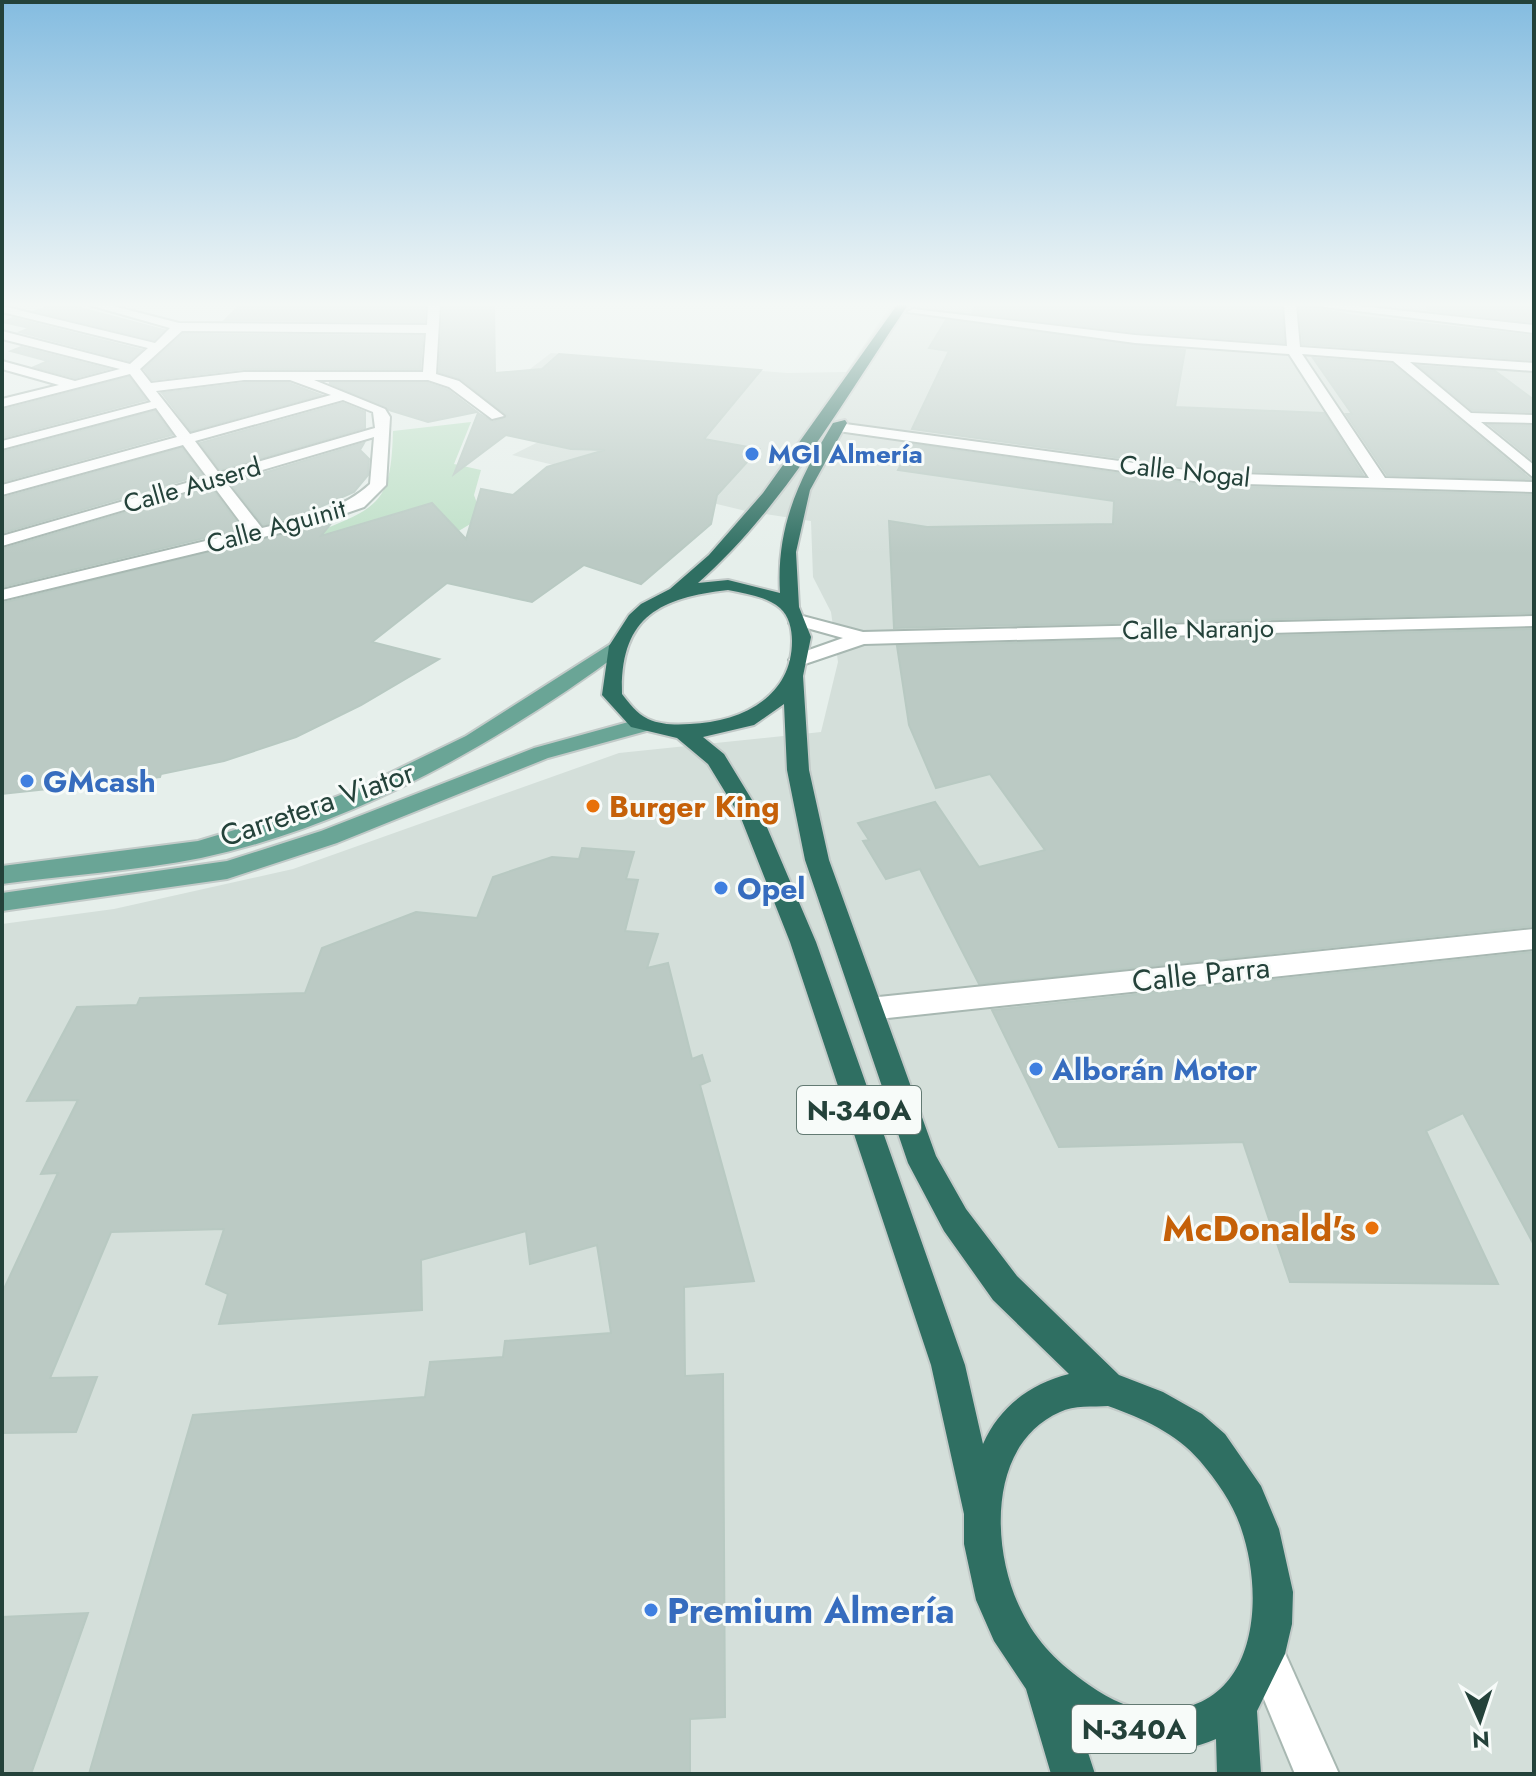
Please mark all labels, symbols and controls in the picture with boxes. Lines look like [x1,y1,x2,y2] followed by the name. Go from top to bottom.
[768,435,923,473] place label: MGI Almería
[743,445,761,463] marker: MGI Almería
[1118,445,1252,497] street label: Calle Nogal
[119,447,265,523] street label: Calle Auserd
[202,489,350,563] street label: Calle Aguinit
[1122,609,1274,649] street label: Calle Naranjo
[214,750,421,857] street label: Carretera Viator
[43,760,156,803] place label: GMcash
[18,772,36,790] marker: GMcash
[609,785,780,828] place label: Burger King
[584,797,602,815] marker: Burger King
[737,867,805,910] place label: Opel
[712,879,730,897] marker: Opel
[1130,945,1272,1003] street label: Calle Parra
[1051,1048,1258,1091] place label: Alborán Motor
[1027,1060,1045,1078] marker: Alborán Motor
[797,1086,921,1134] road number: N-340A
[1163,1202,1356,1254] place label: McDonald's
[1363,1219,1381,1237] marker: McDonald's
[667,1584,955,1636] place label: Premium Almería
[642,1601,660,1619] marker: Premium Almería
[1440,1680,1520,1760] north arrow
[1072,1705,1196,1753] road number: N-340A
[1471,1724,1491,1756] text: N

